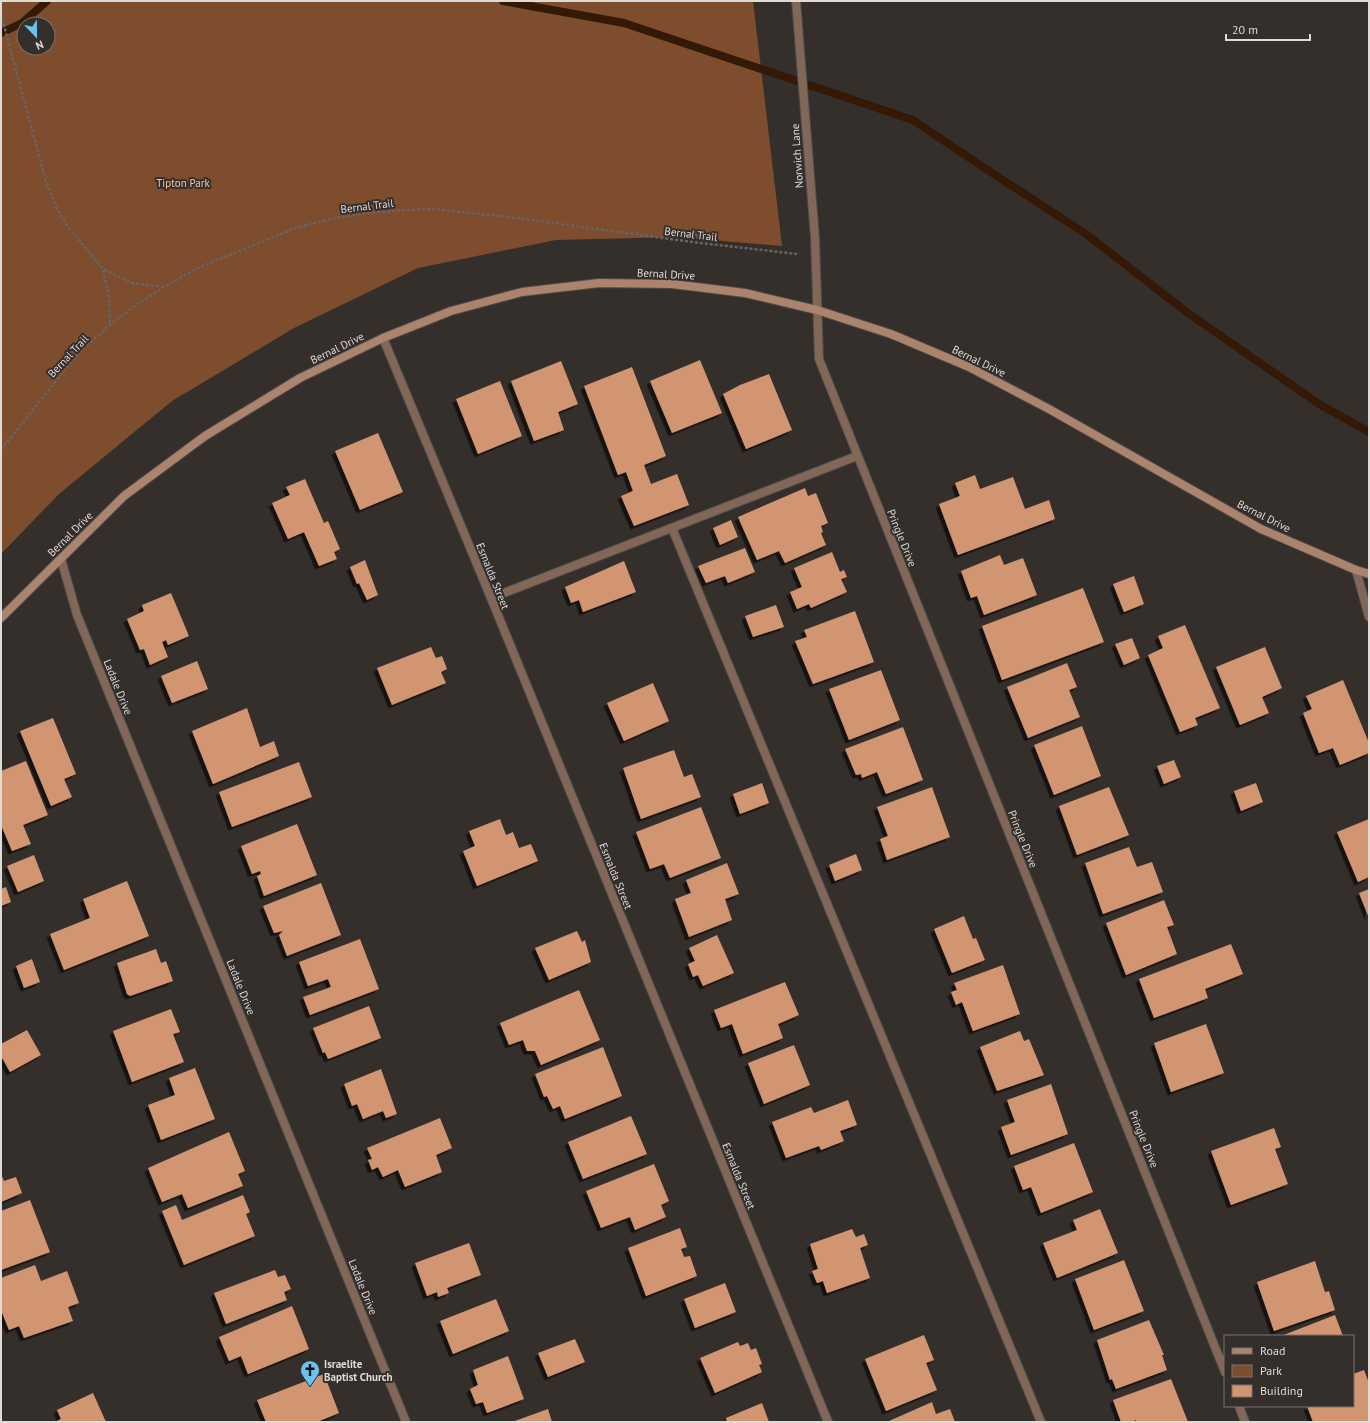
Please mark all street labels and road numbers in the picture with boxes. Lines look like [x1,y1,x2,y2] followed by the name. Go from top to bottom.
[788,123,806,189] street label: Norwich Lane
[340,196,395,216] street label: Bernal Trail
[664,224,719,244] street label: Bernal Trail
[637,265,696,283] street label: Bernal Drive
[308,329,367,367] street label: Bernal Drive
[45,331,92,380] street label: Bernal Trail
[950,342,1009,380] street label: Bernal Drive
[1235,497,1293,536] street label: Bernal Drive
[884,507,920,569] street label: Pringle Drive
[45,508,96,559] street label: Bernal Drive
[473,541,513,612] street label: Esmalda Street
[101,657,136,717] street label: Ladale Drive
[1005,808,1041,870] street label: Pringle Drive
[596,841,636,912] street label: Esmalda Street
[224,957,259,1017] street label: Ladale Drive
[1126,1108,1162,1170] street label: Pringle Drive
[719,1141,759,1212] street label: Esmalda Street
[346,1257,381,1317] street label: Ladale Drive

